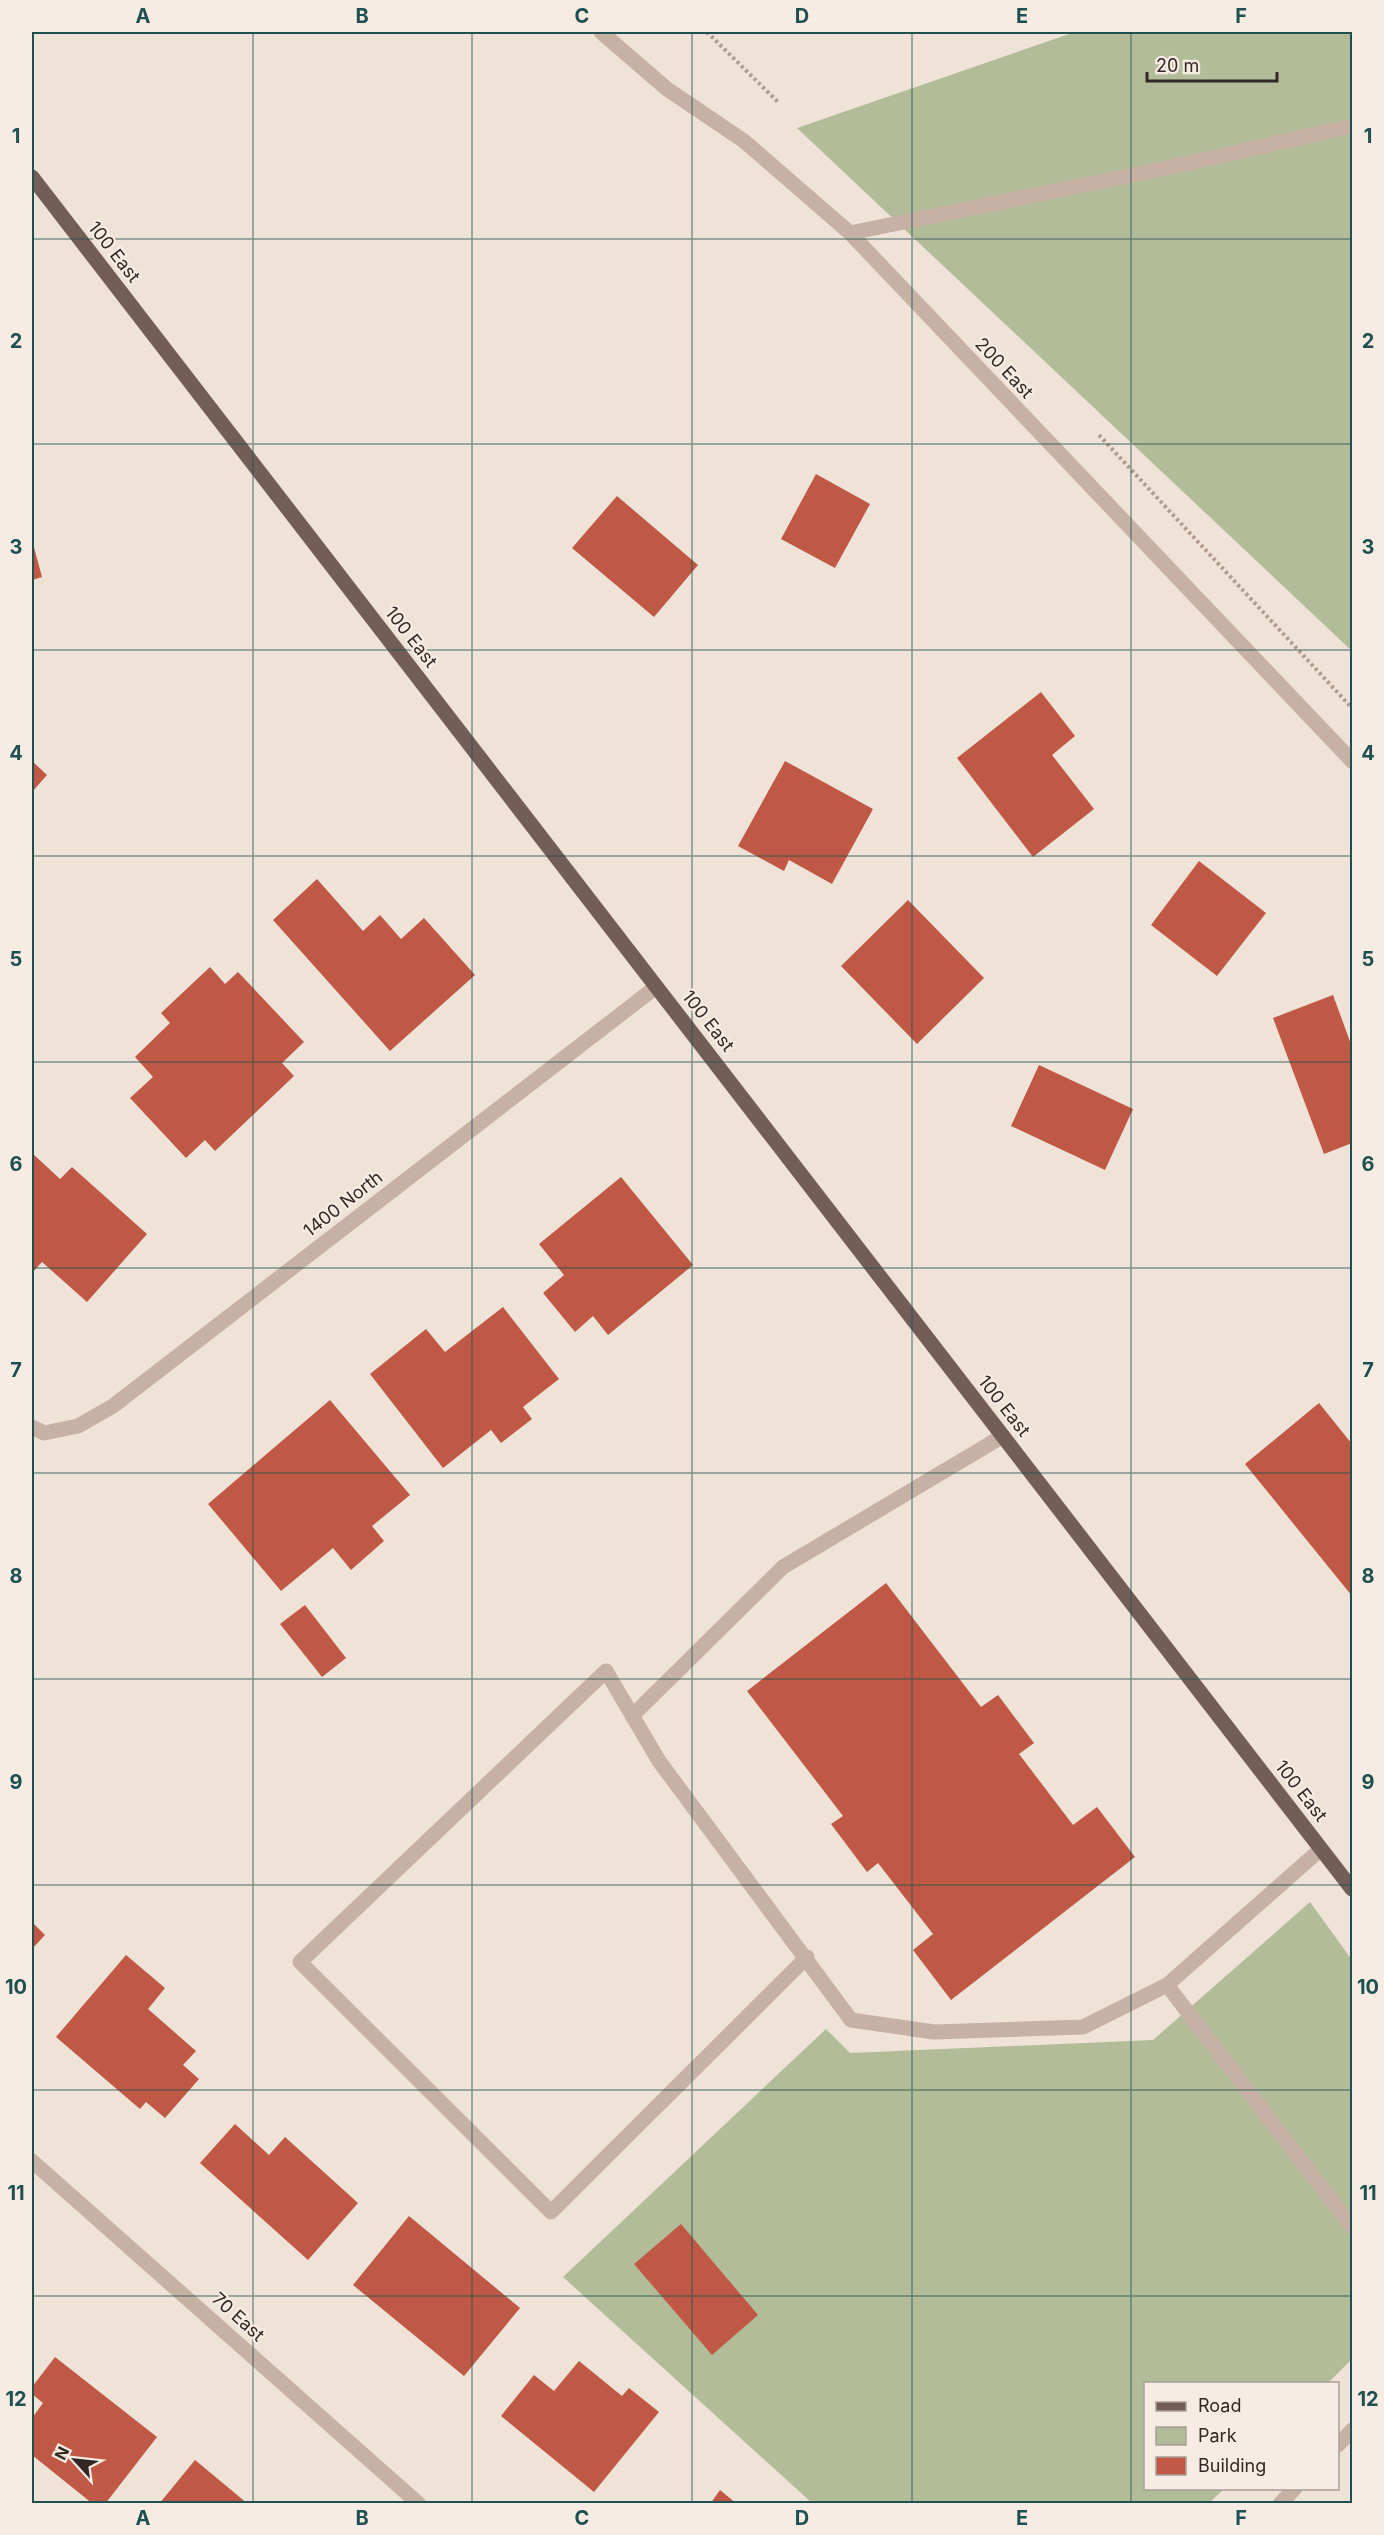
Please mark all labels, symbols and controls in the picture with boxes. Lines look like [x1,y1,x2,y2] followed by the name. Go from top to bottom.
[136,4,151,28] text: A
[355,4,369,28] text: B
[575,4,589,28] text: C
[795,4,809,28] text: D
[1016,4,1028,28] text: E
[1235,4,1247,28] text: F
[1147,45,1278,83] scale bar
[1156,55,1199,76] text: 20 m
[12,124,20,148] text: 1
[1364,124,1372,148] text: 1
[84,217,145,286] street label: 100 East
[10,329,22,353] text: 2
[1362,329,1374,353] text: 2
[971,333,1038,402] street label: 200 East
[10,535,22,559] text: 3
[1362,535,1374,559] text: 3
[381,602,442,671] street label: 100 East
[9,741,23,765] text: 4
[1361,741,1375,765] text: 4
[10,947,22,971] text: 5
[1362,947,1374,971] text: 5
[678,986,739,1055] street label: 100 East
[10,1152,23,1176] text: 6
[1362,1152,1375,1176] text: 6
[299,1166,386,1241] street label: 1400 North
[10,1358,22,1382] text: 7
[1362,1358,1374,1382] text: 7
[974,1371,1035,1440] street label: 100 East
[9,1564,23,1588] text: 8
[1361,1564,1375,1588] text: 8
[1271,1756,1332,1825] street label: 100 East
[10,1770,23,1794] text: 9
[1362,1770,1375,1794] text: 9
[5,1975,27,1999] text: 10
[1357,1975,1379,1999] text: 10
[7,2181,25,2205] text: 11
[1359,2181,1377,2205] text: 11
[208,2288,269,2345] street label: 70 East
[1144,2382,1339,2490] legend
[5,2387,27,2411] text: 12
[1357,2387,1379,2411] text: 12
[1198,2395,1241,2416] text: Road
[1198,2425,1237,2446] text: Park
[45,2430,105,2490] north arrow
[50,2443,73,2463] text: N
[1198,2455,1266,2476] text: Building
[136,2506,151,2530] text: A
[355,2506,369,2530] text: B
[575,2506,589,2530] text: C
[795,2506,809,2530] text: D
[1016,2506,1028,2530] text: E
[1235,2506,1247,2530] text: F

